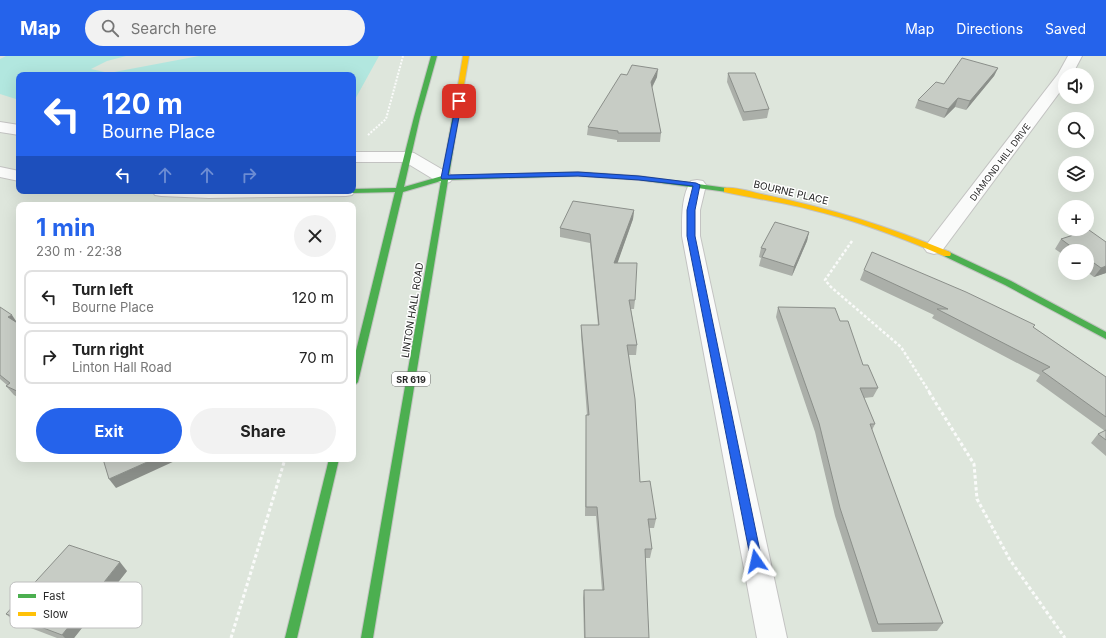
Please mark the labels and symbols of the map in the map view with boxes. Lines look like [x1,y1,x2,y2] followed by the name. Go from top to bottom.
[442,84,476,118] pin
[967,121,1033,203] street label: DIAMOND HILL DRIVE
[752,178,830,206] street label: BOURNE PLACE
[399,261,425,359] street label: LINTON HALL ROAD
[392,372,430,386] road number: SR 619
[735,540,777,582] position arrow
[10,582,142,628] legend
[43,589,65,603] text: Fast
[43,607,68,621] text: Slow

